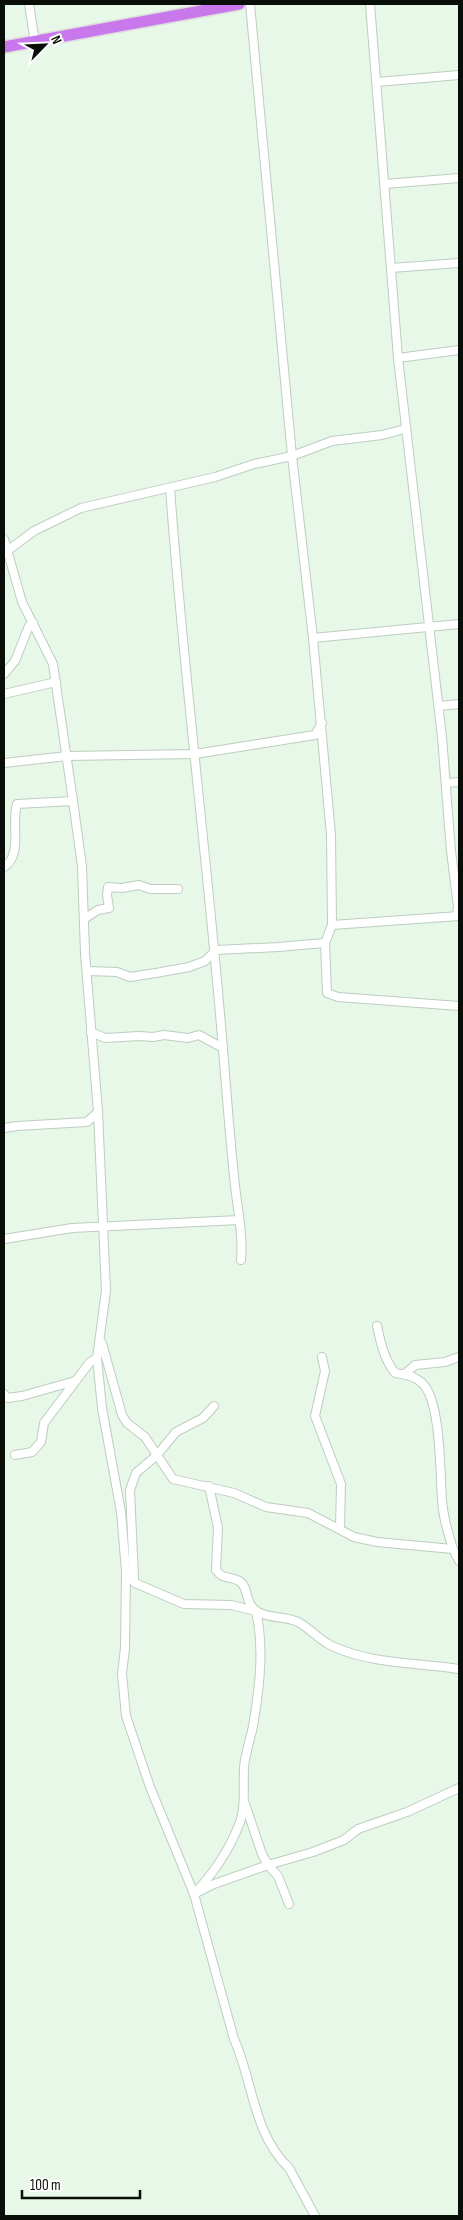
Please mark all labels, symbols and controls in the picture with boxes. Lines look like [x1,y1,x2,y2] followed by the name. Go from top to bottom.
[20,20,70,70] north arrow
[47,33,66,47] text: N
[22,2168,140,2200] scale bar
[30,2176,61,2195] text: 100 m

